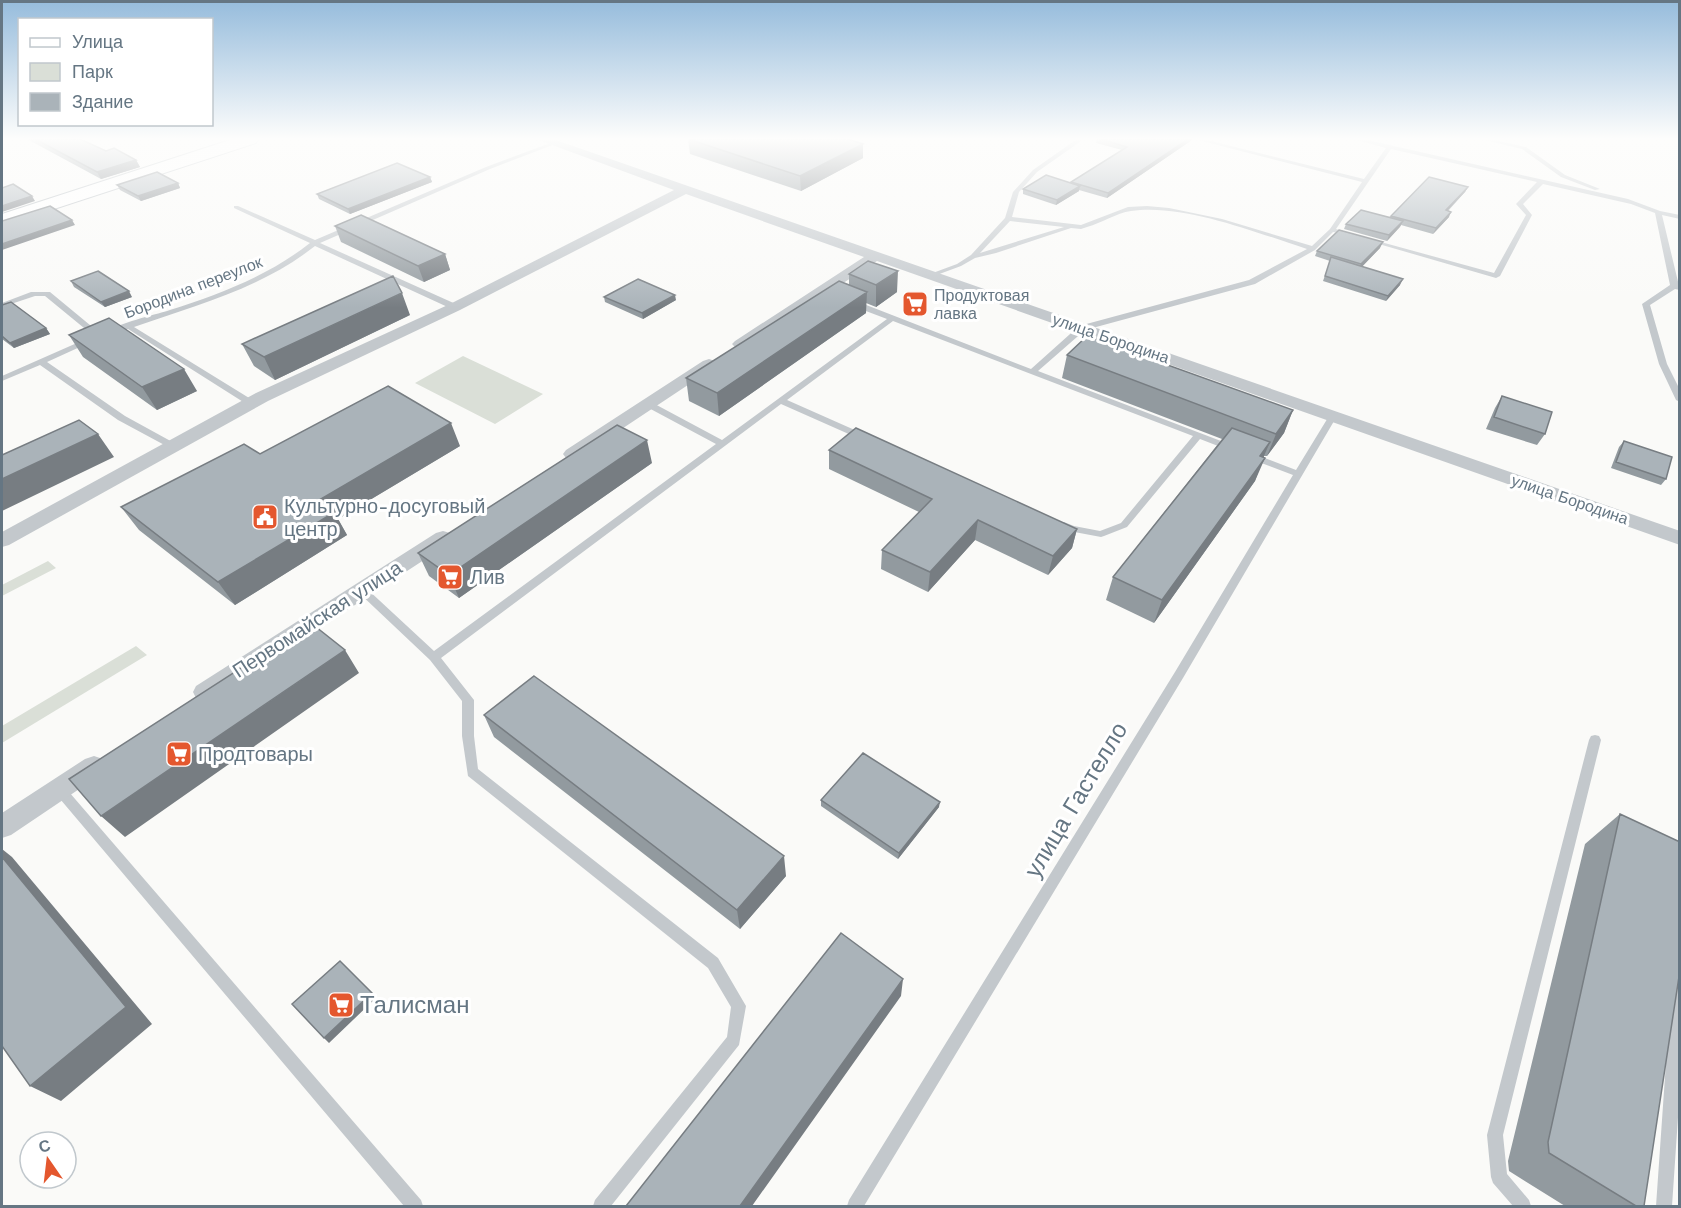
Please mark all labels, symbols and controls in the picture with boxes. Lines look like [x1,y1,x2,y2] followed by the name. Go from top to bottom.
[18,18,213,126] legend
[72,31,124,52] text: Улица
[72,61,113,82] text: Парк
[72,91,133,112] text: Здание
[121,252,266,323] street label: Бородина переулок
[934,286,1029,323] place label: Продуктовая лавка
[900,289,930,319] supermarket icon: Продуктовая лавка
[1050,310,1172,367] street label: улица Бородина
[1509,471,1631,528] street label: улица Бородина
[284,494,485,541] place label: Культурно-досуговый центр
[250,502,280,532] public building icon: Культурно-досуговый центр
[228,555,407,683] street label: Первомайская улица
[435,562,465,592] supermarket icon: Лив
[470,565,505,589] place label: Лив
[1019,717,1133,883] street label: улица Гастелло
[164,739,194,769] supermarket icon: Продтовары
[198,742,313,766] place label: Продтовары
[326,990,356,1020] supermarket icon: Талисман
[360,991,469,1019] place label: Талисман
[18,1130,78,1190] north arrow
[37,1135,53,1157] text: С

